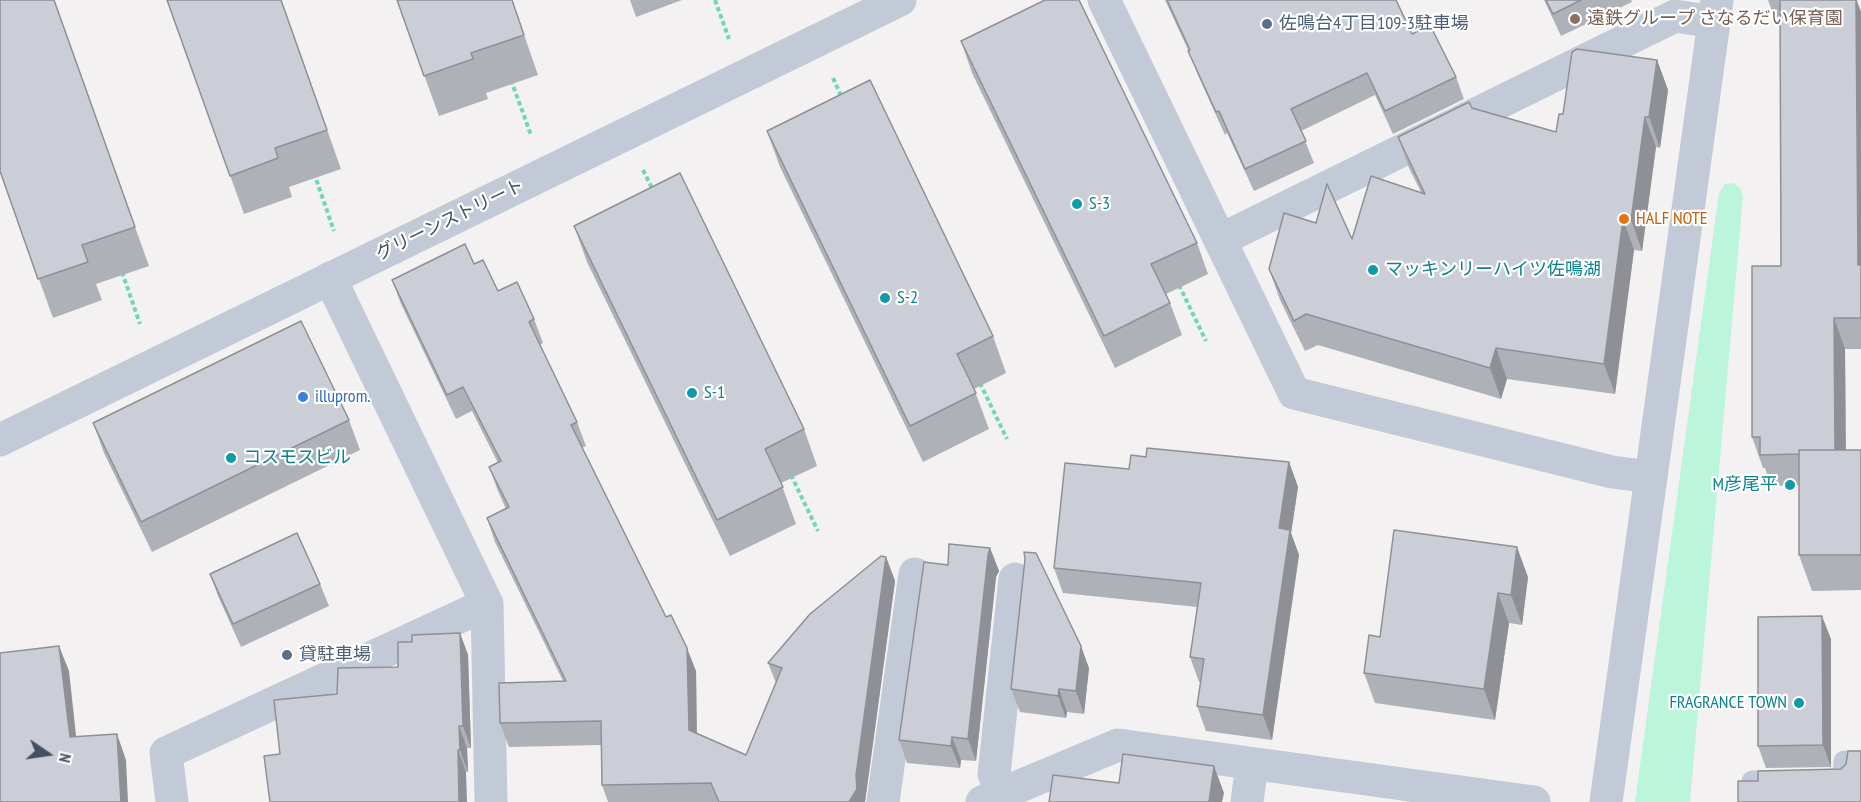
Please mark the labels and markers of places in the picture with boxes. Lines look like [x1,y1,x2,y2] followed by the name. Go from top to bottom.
[1587,8,1843,30] place label: 遠鉄グループ さなるだい保育園
[1568,12,1582,26] marker: 遠鉄グループ さなるだい保育園
[1279,13,1469,35] place label: 佐鳴台4丁目109-3駐車場
[1260,17,1274,31] marker: 佐鳴台4丁目109-3駐車場
[1089,193,1110,215] place label: S-3
[1070,197,1084,211] marker: S-3
[1636,208,1708,230] place label: HALF NOTE
[1617,212,1631,226] marker: HALF NOTE
[1385,259,1601,281] place label: マッキンリーハイツ佐鳴湖
[1366,263,1380,277] marker: マッキンリーハイツ佐鳴湖
[897,287,918,309] place label: S-2
[878,291,892,305] marker: S-2
[704,382,725,404] place label: S-1
[315,386,371,408] place label: illuprom.
[685,386,699,400] marker: S-1
[296,390,310,404] marker: illuprom.
[243,447,351,469] place label: コスモスビル
[224,451,238,465] marker: コスモスビル
[1713,474,1778,496] place label: M彦尾平
[1783,478,1797,492] marker: M彦尾平
[299,644,371,666] place label: 貸駐車場
[280,648,294,662] marker: 貸駐車場
[1669,692,1787,714] place label: FRAGRANCE TOWN
[1792,696,1806,710] marker: FRAGRANCE TOWN

